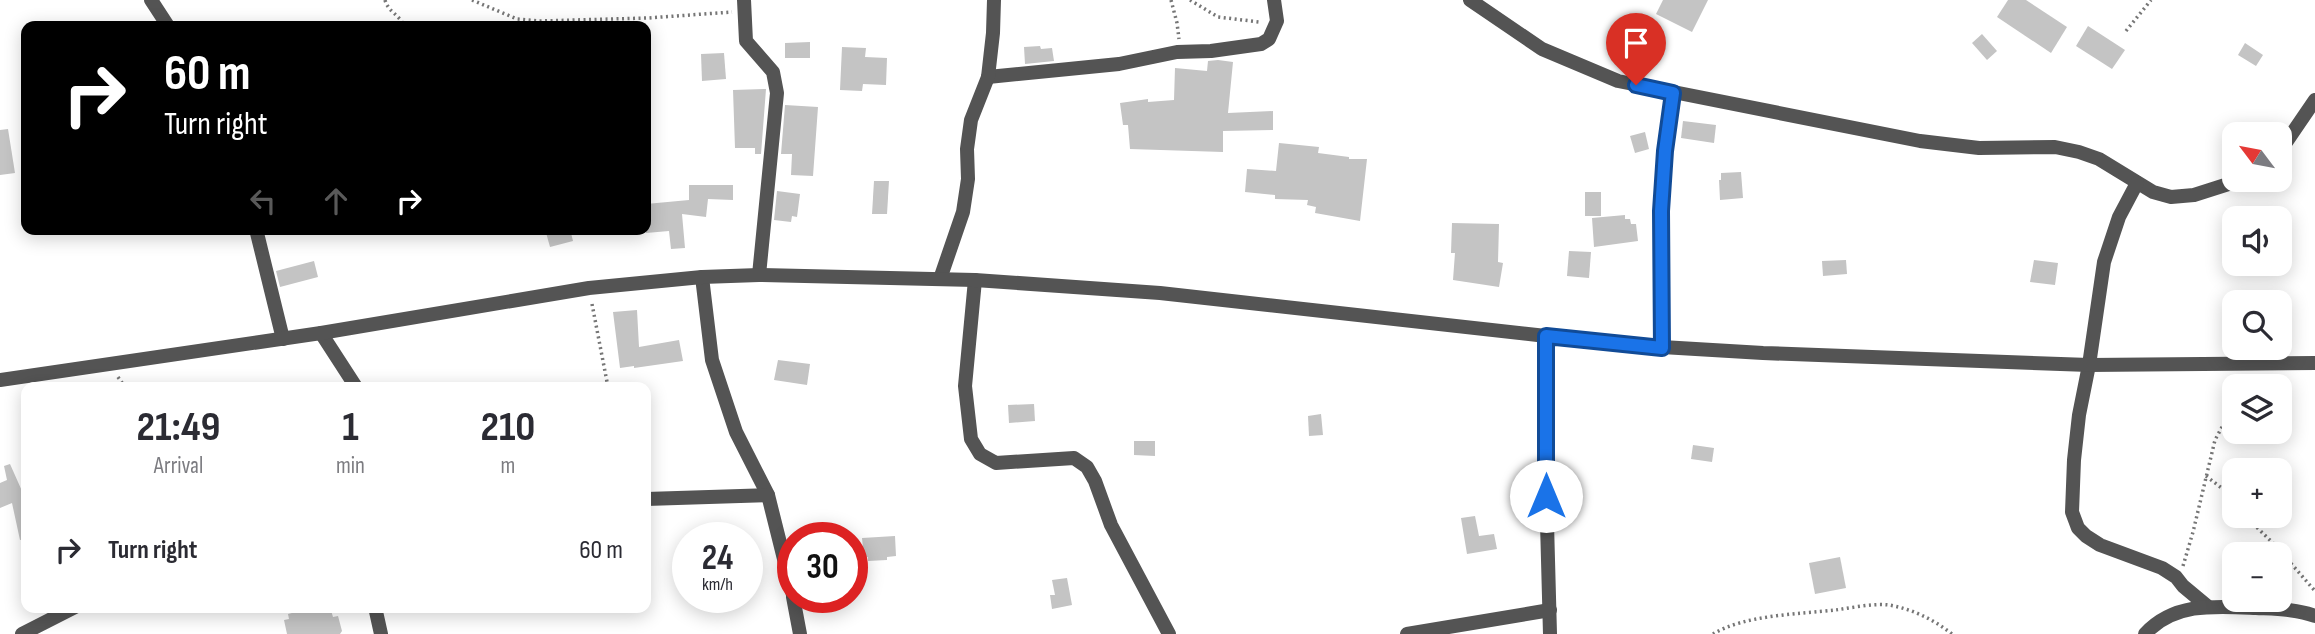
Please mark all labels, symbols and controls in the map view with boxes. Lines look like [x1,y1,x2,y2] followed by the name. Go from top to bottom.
[1606,13,1666,85] pin
[1617,24,1655,62] icon: arrive
[164,45,251,104] text: 60 m
[49,49,140,140] icon: right
[164,105,268,144] text: Turn right
[2222,122,2292,192] north arrow
[2222,122,2292,612] map controls
[244,182,282,220] icon: left
[317,182,355,220] icon: ahead
[390,182,428,220] icon: right
[2222,206,2292,276] button: sound
[2222,290,2292,360] button: search
[2222,374,2292,444] button: layers
[137,402,220,453] text: 21:49
[342,402,359,453] text: 1
[480,402,535,453] text: 210
[154,452,203,480] text: Arrival
[336,452,365,480] text: min
[501,452,515,480] text: m
[2222,458,2292,528] button: +
[1509,459,1583,533] position arrow
[777,522,868,613] speed limit sign: 30
[49,531,87,569] icon: right
[108,535,197,566] text: Turn right
[579,535,623,566] text: 60 m
[702,537,733,580] text: 24
[2222,542,2292,612] button: −
[702,574,733,595] text: km/h

